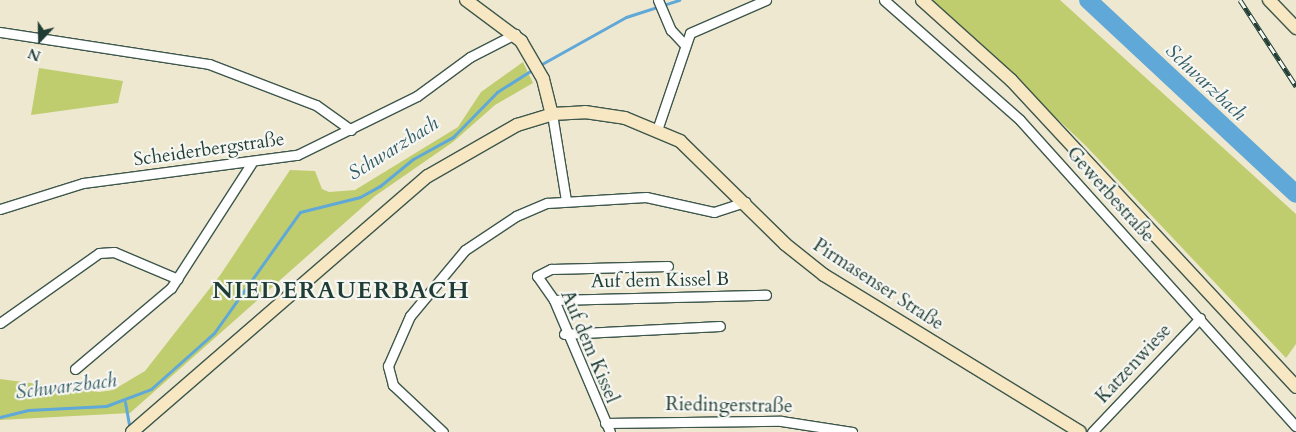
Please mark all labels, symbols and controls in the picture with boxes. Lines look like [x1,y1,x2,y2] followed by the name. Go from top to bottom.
[15,15,65,65] north arrow
[1161,39,1251,125] water label: Schwarzbach
[25,43,44,66] text: N
[344,111,442,185] water label: Schwarzbach
[132,128,286,172] street label: Scheiderbergstraße
[1061,143,1159,247] street label: Gewerbestraße
[808,234,948,336] street label: Pirmasenser Straße
[591,268,729,294] street label: Auf dem Kissel B
[210,277,472,305] district label: NIEDERAUERBACH
[555,287,623,407] street label: Auf dem Kissel
[1091,319,1177,409] street label: Katzenwiese
[14,368,118,404] water label: Schwarzbach
[665,393,793,419] street label: Riedingerstraße

